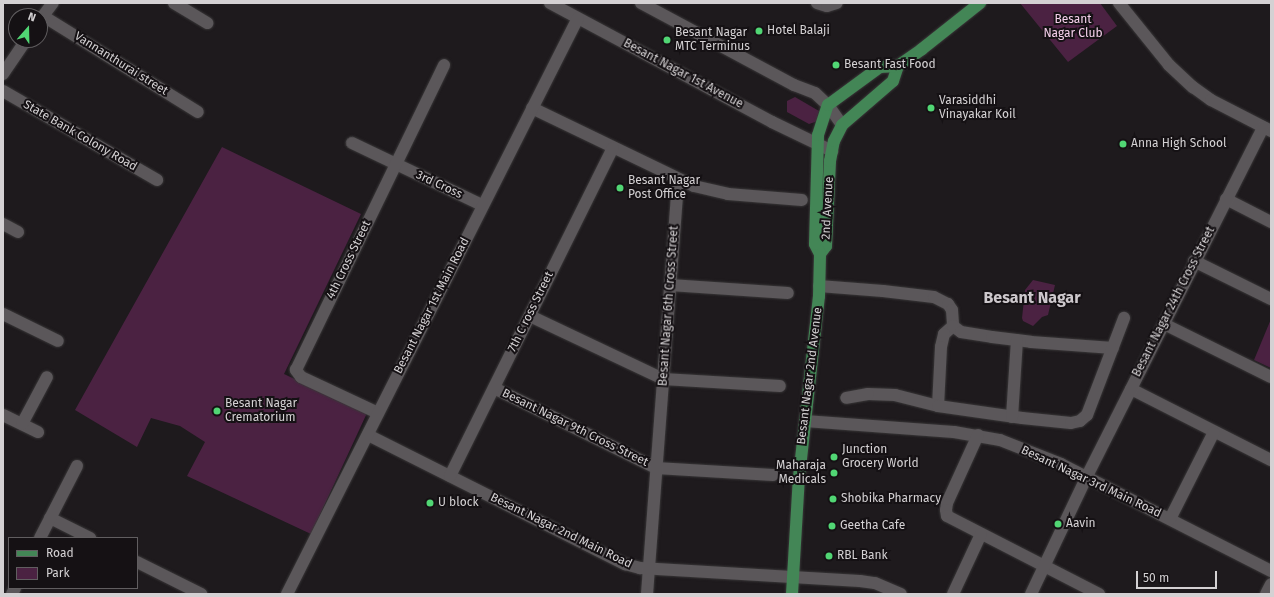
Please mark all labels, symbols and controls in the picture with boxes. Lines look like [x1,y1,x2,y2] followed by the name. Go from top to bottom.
[8,8,48,48] north arrow
[26,10,38,25] text: N
[1043,13,1103,41] park label: Besant Nagar Club
[767,24,830,38] place label: Hotel Balaji
[675,26,750,54] place label: Besant Nagar MTC Terminus
[754,26,764,36] marker: Hotel Balaji
[72,29,170,99] street label: Vannanthurai street
[662,35,672,45] marker: Besant Nagar MTC Terminus
[621,36,745,112] street label: Besant Nagar 1st Avenue
[844,58,936,72] place label: Besant Fast Food
[831,60,841,70] marker: Besant Fast Food
[939,94,1016,122] place label: Varasiddhi Vinayakar Koil
[21,98,139,174] street label: State Bank Colony Road
[926,103,936,113] marker: Varasiddhi Vinayakar Koil
[1131,137,1226,151] place label: Anna High School
[1118,139,1128,149] marker: Anna High School
[414,168,464,202] street label: 3rd Cross
[628,174,700,202] place label: Besant Nagar Post Office
[819,176,837,240] street label: 2nd Avenue
[615,183,625,193] marker: Besant Nagar Post Office
[324,218,374,302] street label: 4th Cross Street
[656,225,682,387] street label: Besant Nagar 6th Cross Street
[1130,225,1218,379] street label: Besant Nagar 24th Cross Street
[391,236,473,376] street label: Besant Nagar 1st Main Road
[505,269,557,355] street label: 7th C ross Street
[983,288,1081,308] district label: Besant Nagar
[794,306,826,446] street label: Besant Nagar 2nd Avenue
[500,386,650,470] street label: Besant Nagar 9th Cross Street
[225,397,297,425] place label: Besant Nagar Crematorium
[212,406,222,416] marker: Besant Nagar Crematorium
[842,443,919,471] place label: Junction Grocery World
[1019,443,1163,521] street label: Besant Nagar 3rd Main Road
[829,452,839,462] marker: Junction Grocery World
[776,459,826,487] place label: Maharaja Medicals
[829,468,839,478] marker: Maharaja Medicals
[488,490,634,572] street label: Besant Nagar 2nd Main Road
[841,492,941,506] place label: Shobika Pharmacy
[828,494,838,504] marker: Shobika Pharmacy
[438,496,479,510] place label: U block
[425,498,435,508] marker: U block
[1066,517,1096,531] place label: Aavin
[840,519,905,533] place label: Geetha Cafe
[1053,519,1063,529] marker: Aavin
[827,521,837,531] marker: Geetha Cafe
[8,537,138,589] legend
[46,546,74,560] text: Road
[837,549,888,563] place label: RBL Bank
[824,551,834,561] marker: RBL Bank
[1138,563,1219,589] scale bar
[46,566,70,580] text: Park
[1143,571,1169,585] text: 50 m

